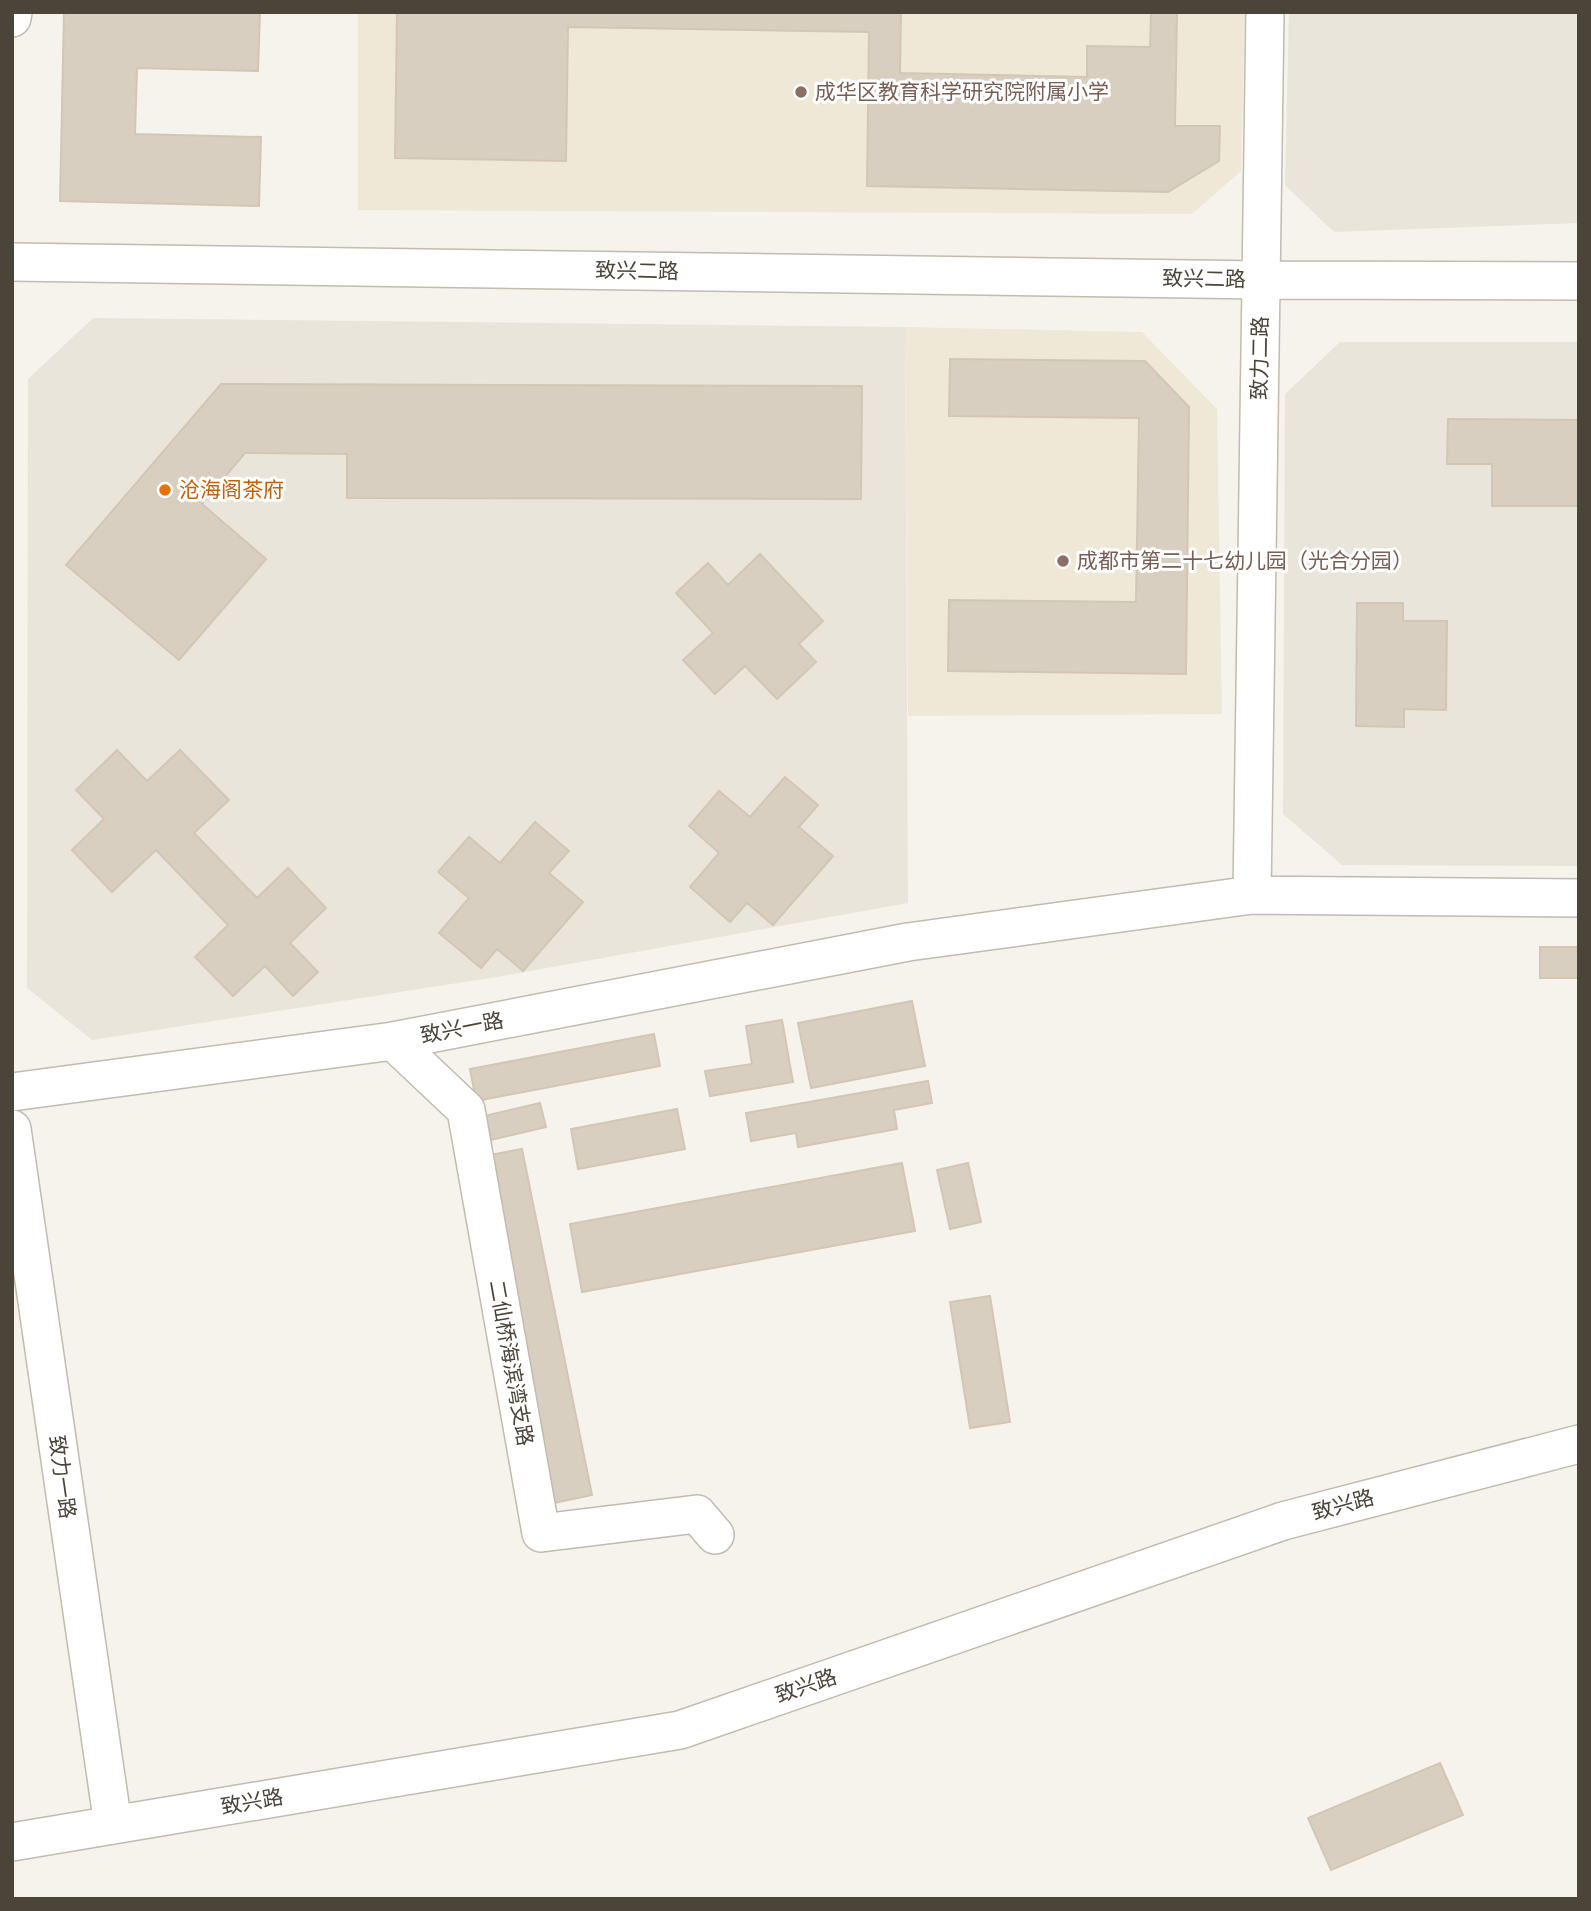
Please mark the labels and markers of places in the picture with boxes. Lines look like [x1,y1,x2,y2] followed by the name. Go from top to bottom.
[815,77,1109,105] place label: 成华区教育科学研究院附属小学
[793,84,809,100] marker: 成华区教育科学研究院附属小学
[179,475,284,503] place label: 沧海阁茶府
[157,482,173,498] marker: 沧海阁茶府
[1077,546,1413,574] place label: 成都市第二十七幼儿园（光合分园）
[1055,553,1071,569] marker: 成都市第二十七幼儿园（光合分园）

